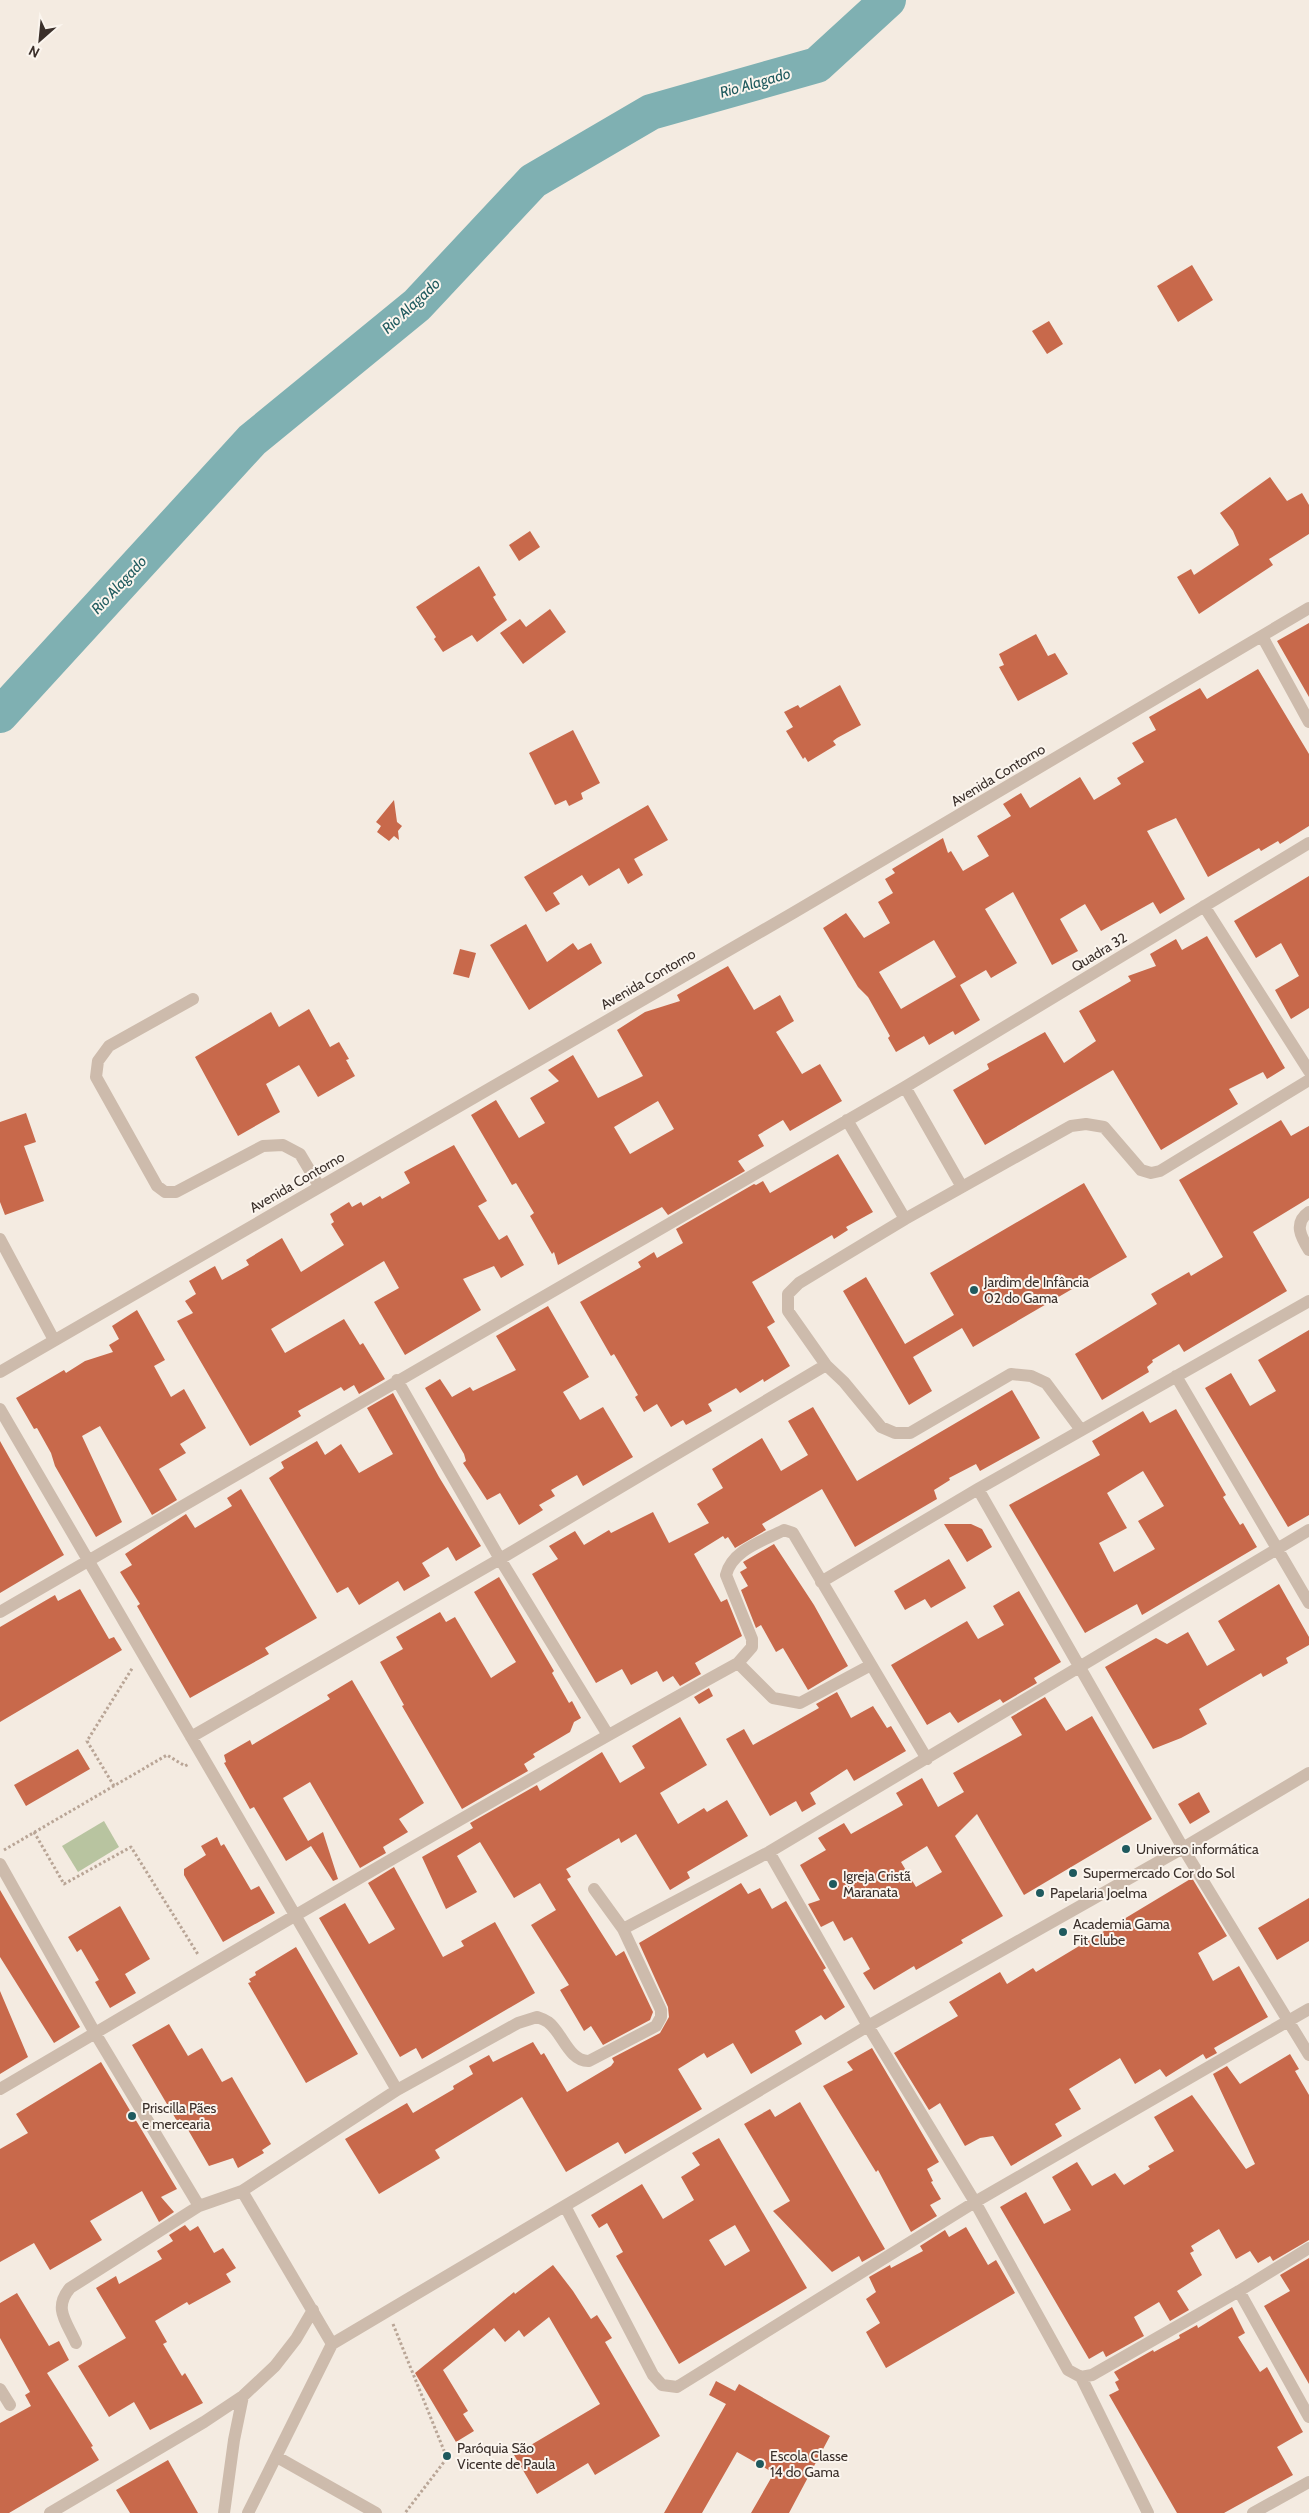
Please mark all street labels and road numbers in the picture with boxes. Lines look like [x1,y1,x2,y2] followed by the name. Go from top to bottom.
[948,740,1049,810] street label: Avenida Contorno
[1068,928,1130,976] street label: Quadra 32
[597,944,699,1013] street label: Avenida Contorno
[246,1147,348,1216] street label: Avenida Contorno

